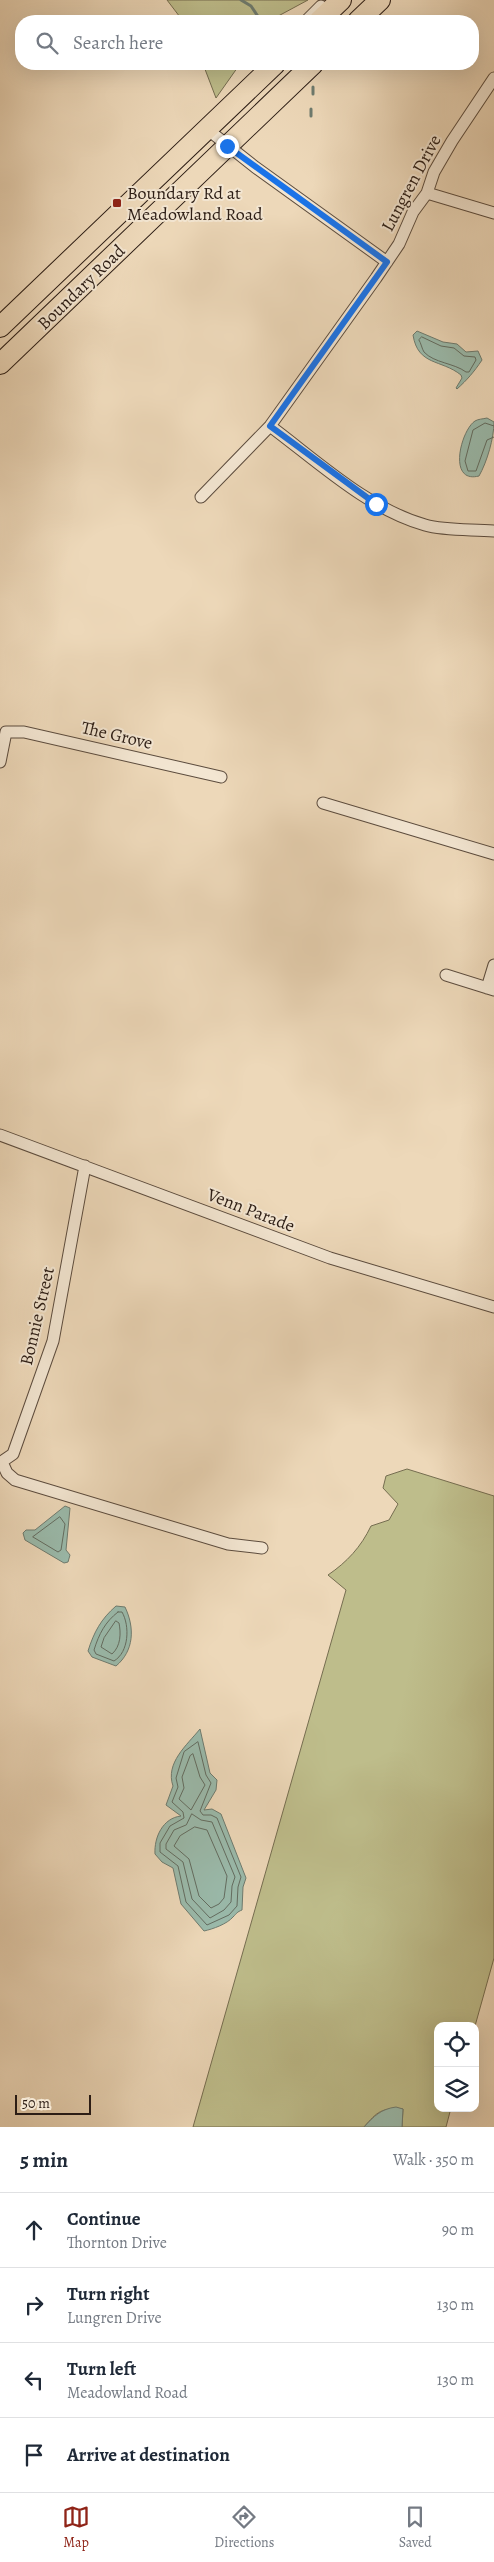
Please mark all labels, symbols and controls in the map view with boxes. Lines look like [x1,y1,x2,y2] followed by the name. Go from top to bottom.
[15,15,479,70] search box
[33,29,61,57] icon: search
[73,30,163,56] text: Search here
[375,130,447,236] street label: Lungren Drive
[216,135,239,158] route end
[127,181,263,226] place label: Boundary Rd at Meadowland Road
[111,197,123,209] marker: Boundary Rd at Meadowland Road
[32,239,130,335] street label: Boundary Road
[365,493,388,516] route start
[79,715,155,755] street label: The Grove
[203,1182,298,1238] street label: Venn Parade
[14,1264,60,1368] street label: Bonnie Street
[434,2022,479,2112] map controls
[434,2022,479,2067] button: locate
[434,2067,479,2112] button: layers
[15,2092,91,2115] scale bar
[22,2094,50,2113] text: 50 m
[20,2146,68,2174] text: 5 min
[393,2149,474,2171] text: Walk · 350 m
[67,2206,141,2232] text: Continue
[20,2216,48,2244] icon: ahead
[442,2219,474,2241] text: 90 m
[67,2232,167,2254] text: Thornton Drive
[67,2281,149,2307] text: Turn right
[20,2291,48,2319] icon: right
[437,2294,474,2316] text: 130 m
[67,2307,162,2329] text: Lungren Drive
[67,2356,136,2382] text: Turn left
[20,2366,48,2394] icon: left
[437,2369,474,2391] text: 130 m
[67,2382,188,2404] text: Meadowland Road
[20,2441,48,2469] icon: arrive
[67,2442,230,2468] text: Arrive at destination
[62,2503,90,2552] tab: Map
[214,2503,274,2552] tab: Directions
[399,2503,432,2552] tab: Saved

